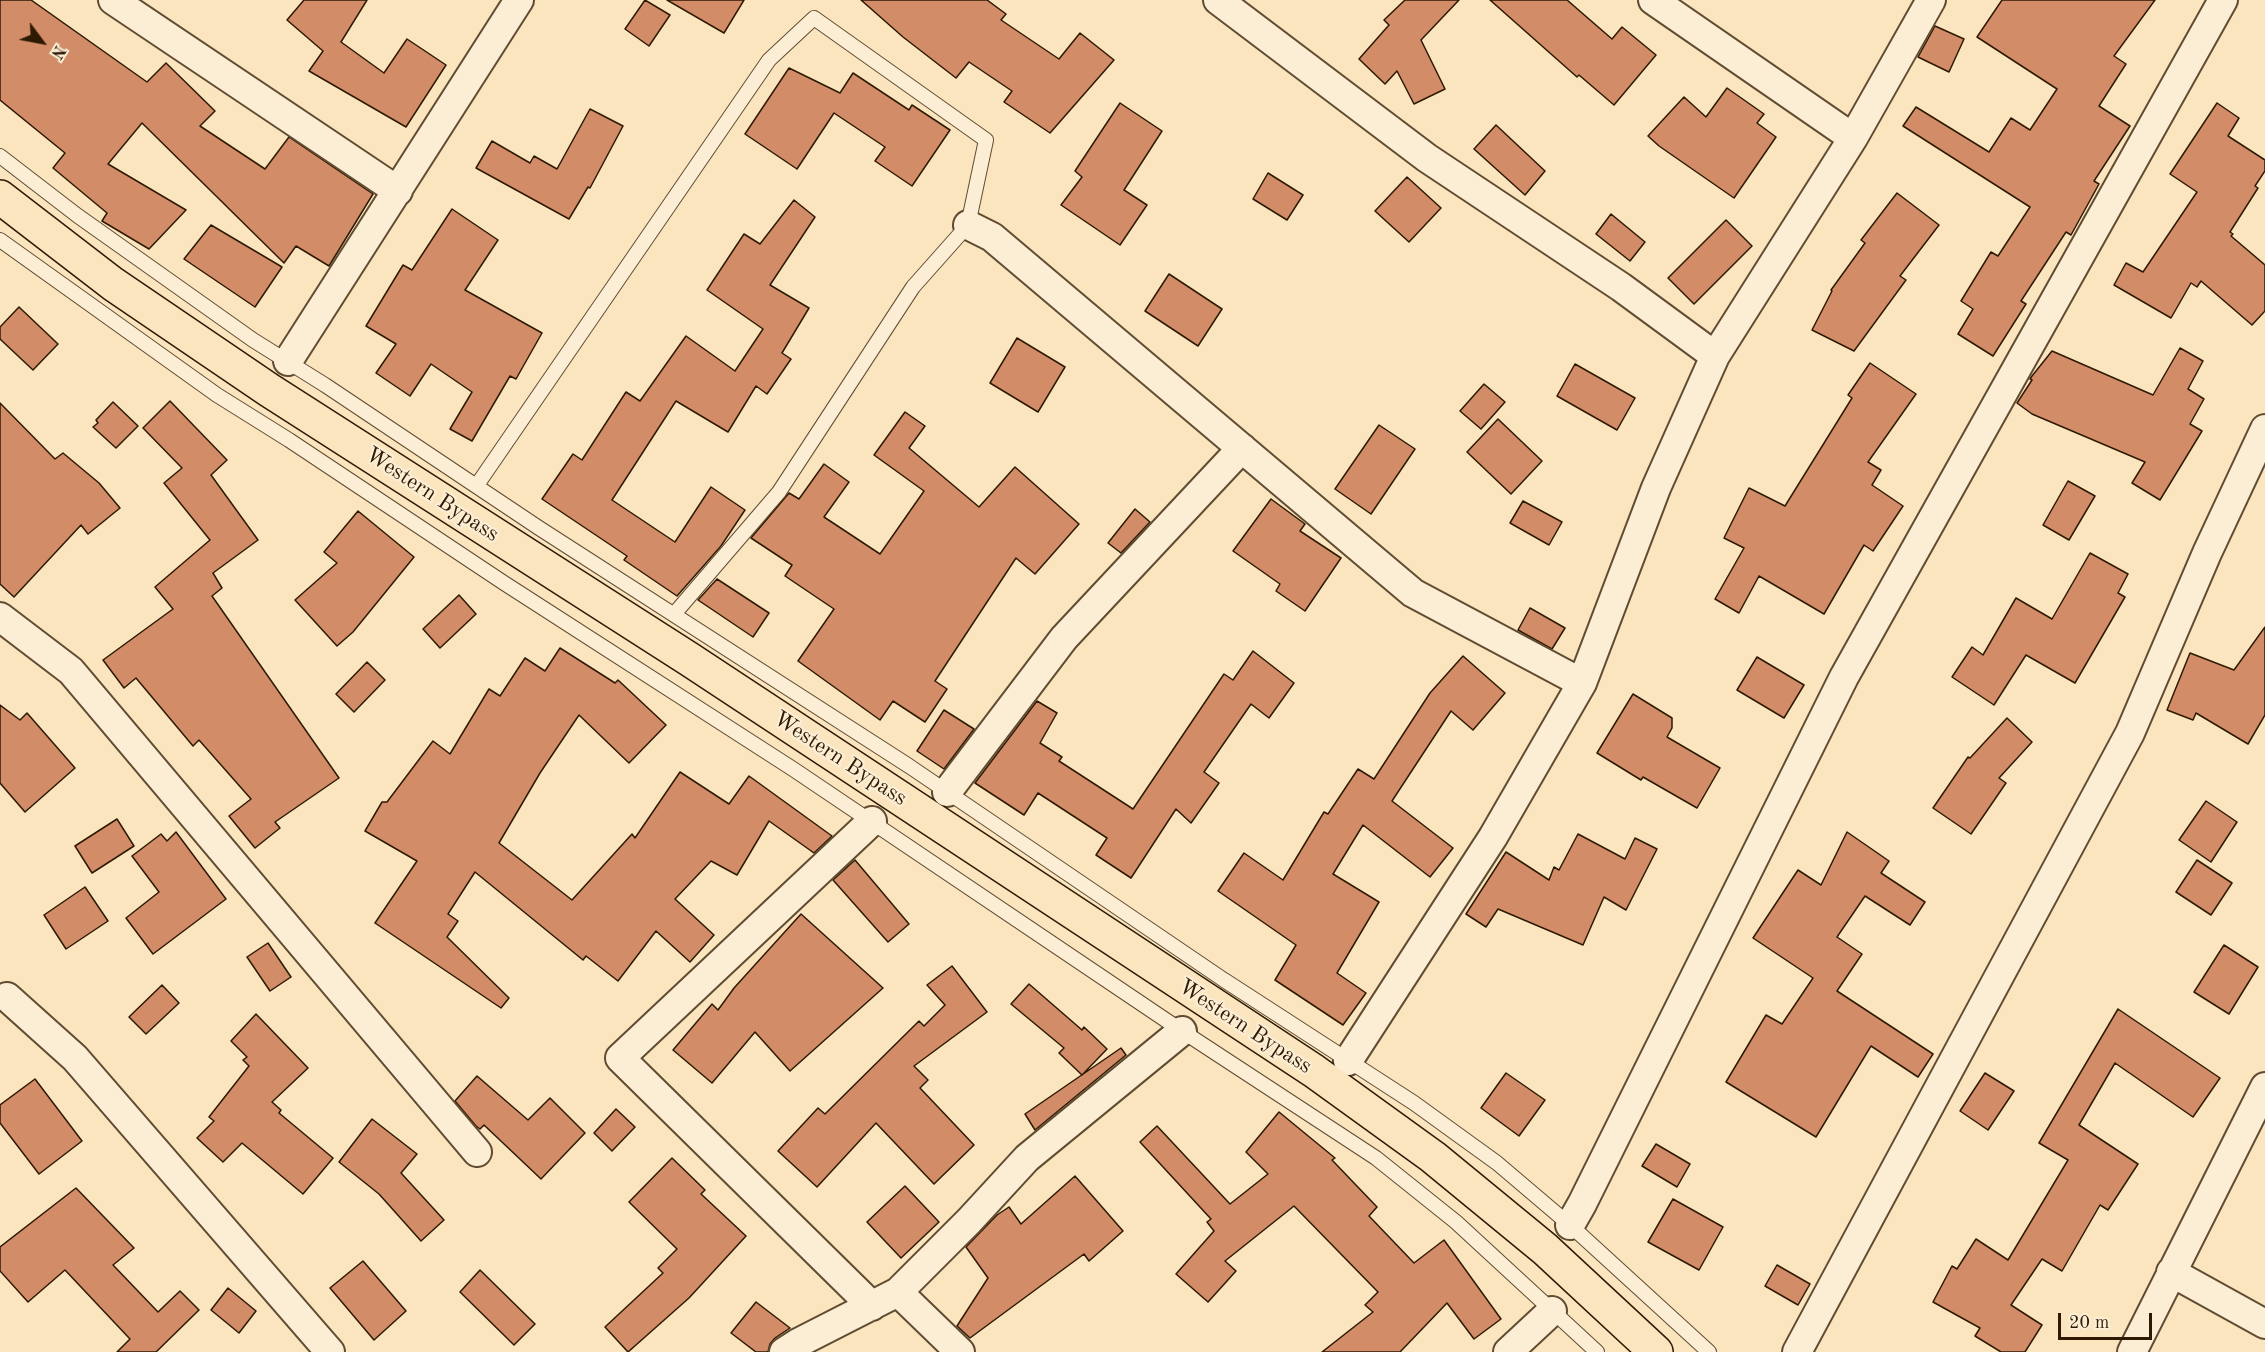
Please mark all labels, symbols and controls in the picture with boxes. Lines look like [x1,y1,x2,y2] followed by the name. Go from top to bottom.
[12,12,72,72] north arrow
[47,42,67,61] text: N
[360,442,504,548] street label: Western Bypass
[768,706,912,812] street label: Western Bypass
[1173,974,1317,1080] street label: Western Bypass
[2061,1301,2156,1339] scale bar
[2069,1314,2109,1332] text: 20 m

